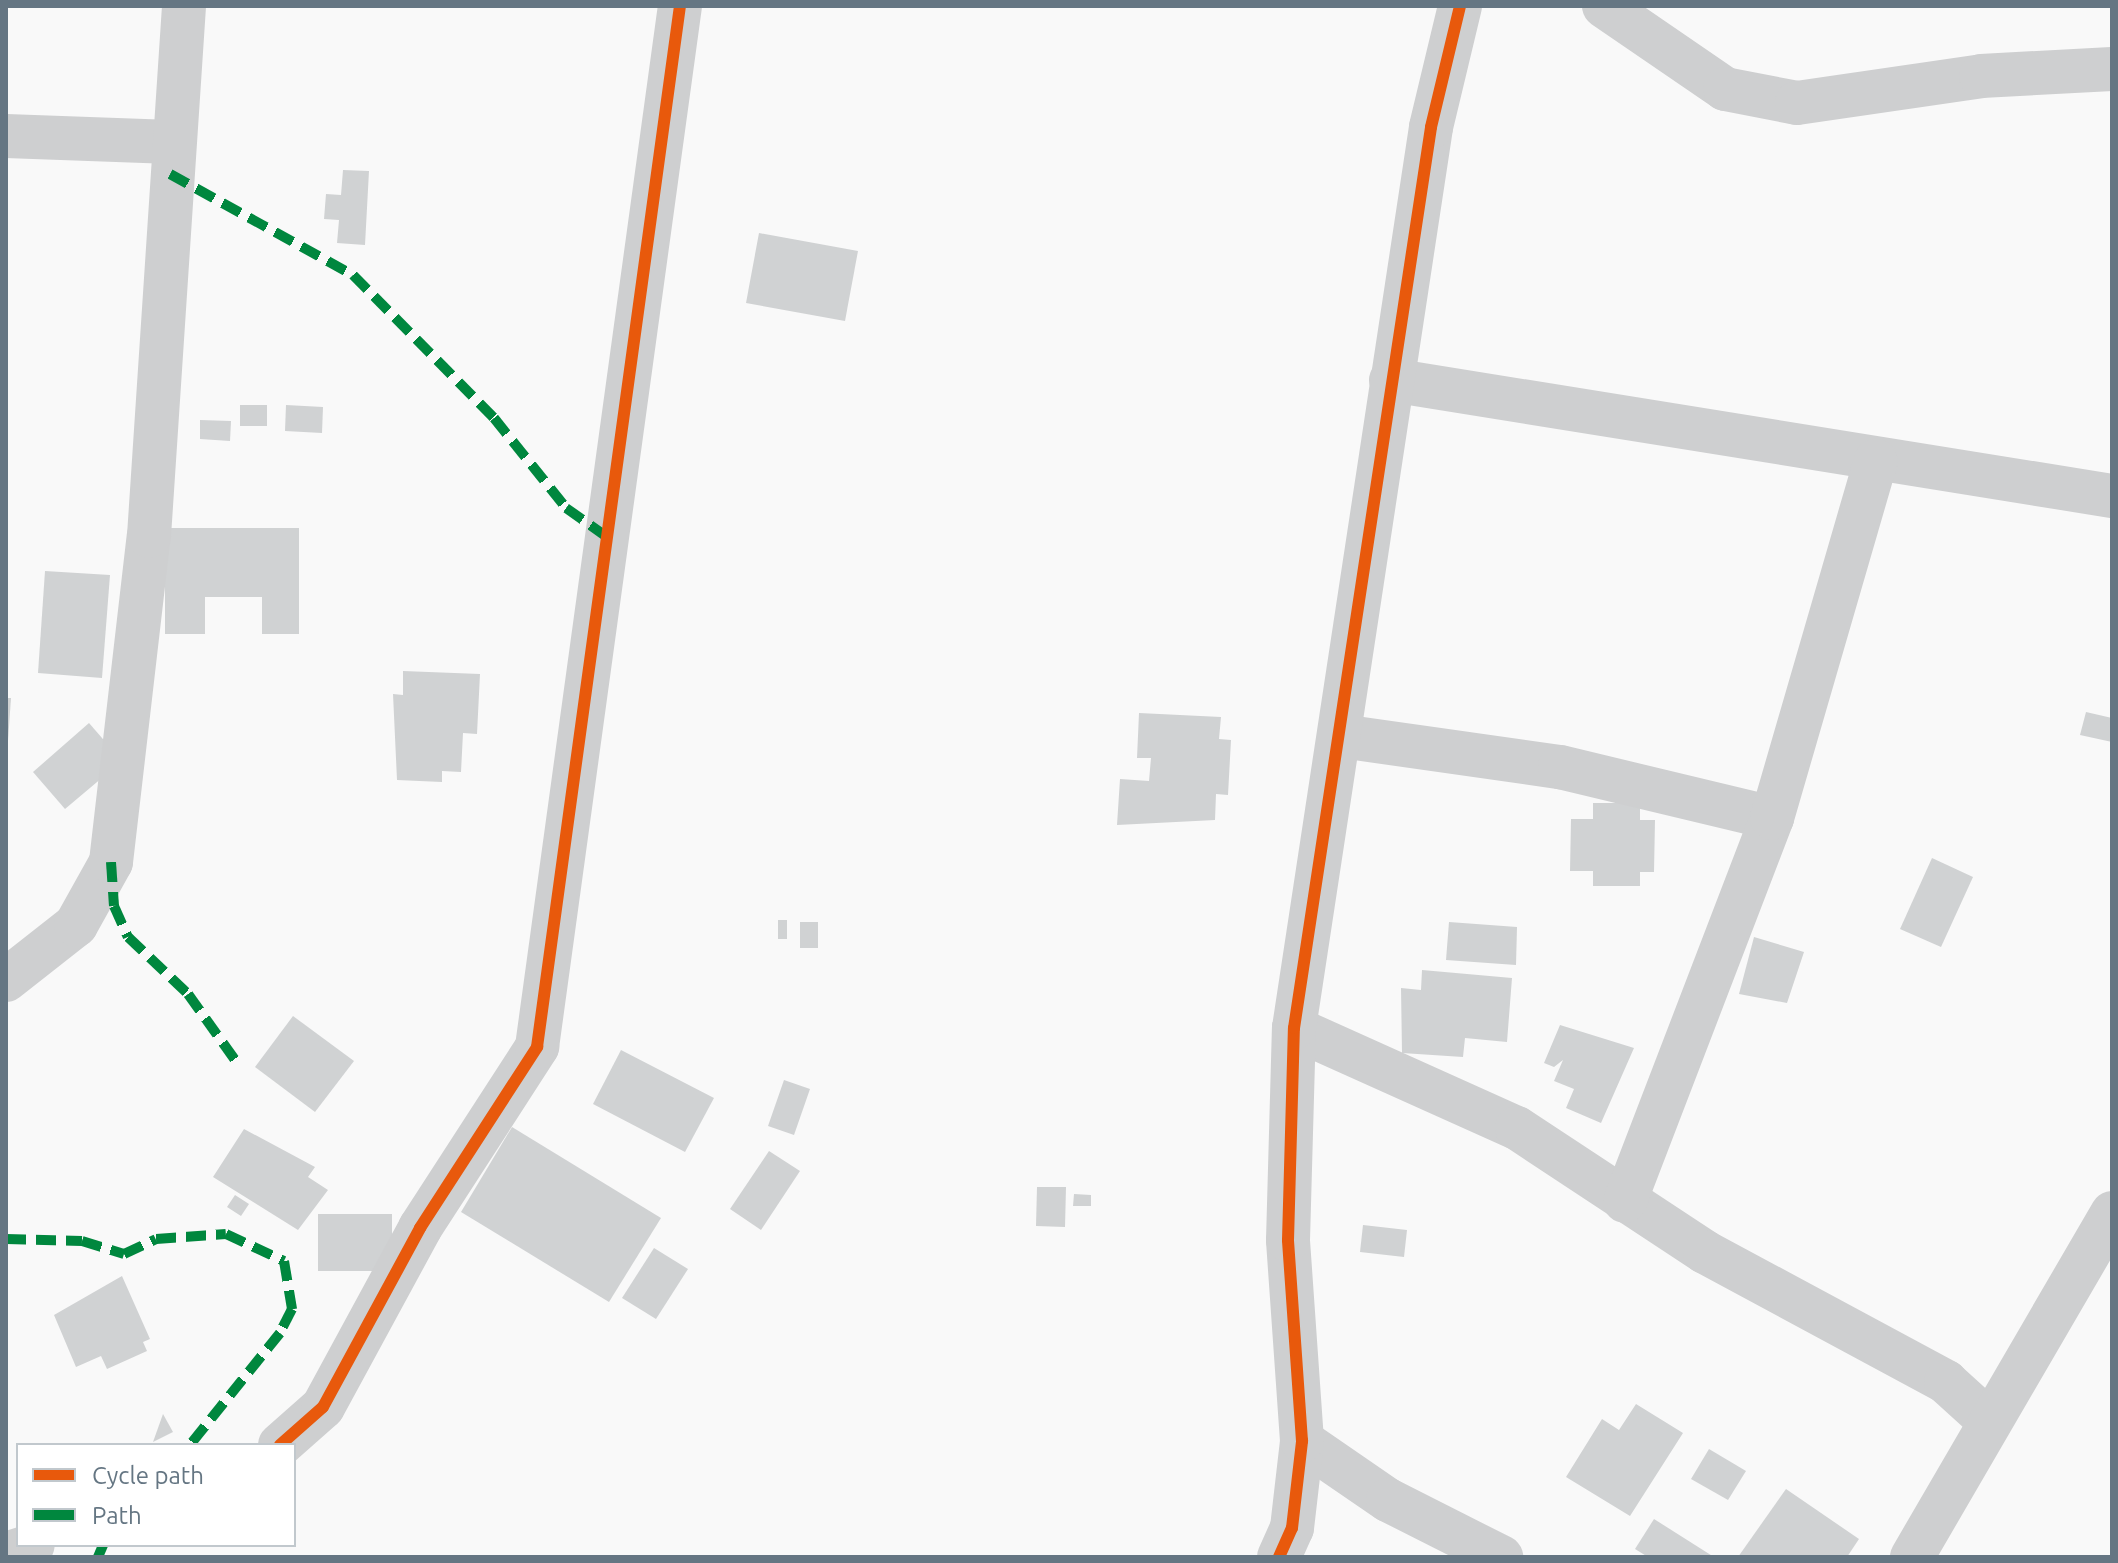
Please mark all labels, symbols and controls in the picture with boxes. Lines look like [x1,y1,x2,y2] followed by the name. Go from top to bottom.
[16,1443,296,1547] legend
[92,1462,204,1489] text: Cycle path
[92,1502,142,1529] text: Path

